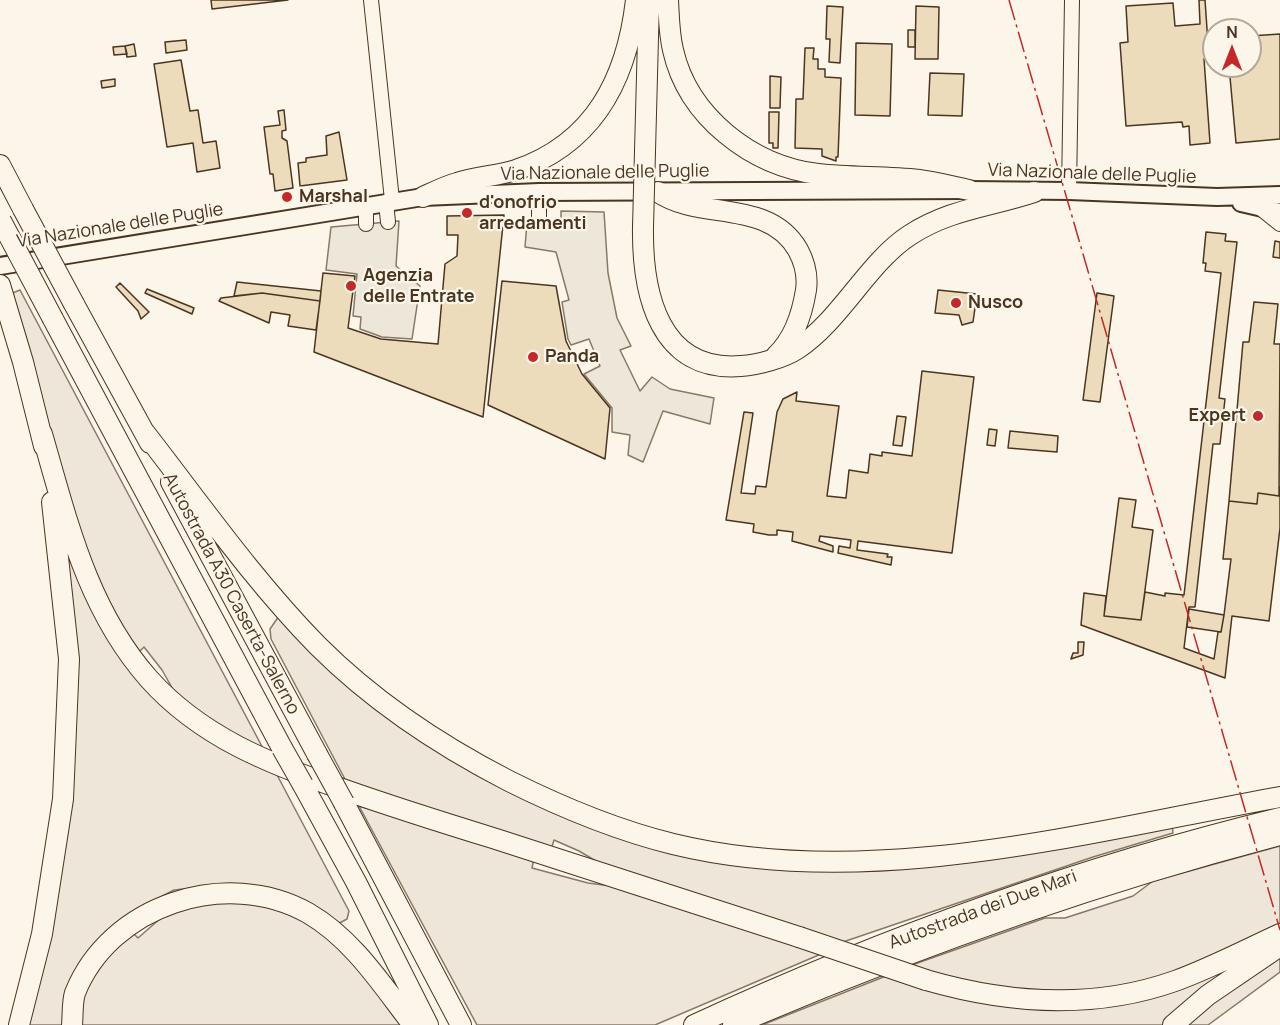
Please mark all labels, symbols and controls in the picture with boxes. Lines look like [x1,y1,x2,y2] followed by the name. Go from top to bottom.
[1202,18,1262,78] north arrow
[1226,21,1238,43] text: N
[500,160,710,186] street label: Via Nazionale delle Puglie
[987,160,1197,188] street label: Via Nazionale delle Puglie
[299,186,368,208] place label: Marshal
[280,190,294,204] marker: Marshal
[479,192,587,234] place label: d'onofrio arredamenti
[15,199,225,253] street label: Via Nazionale delle Puglie
[460,206,474,220] marker: d'onofrio arredamenti
[363,265,475,308] place label: Agenzia delle Entrate
[344,279,358,293] marker: Agenzia delle Entrate
[968,292,1023,314] place label: Nusco
[949,296,963,310] marker: Nusco
[545,346,599,368] place label: Panda
[526,350,540,364] marker: Panda
[1189,405,1246,427] place label: Expert
[1251,409,1265,423] marker: Expert
[158,470,304,718] street label: Autostrada A30 Caserta-Salerno
[886,866,1080,954] street label: Autostrada dei Due Mari

